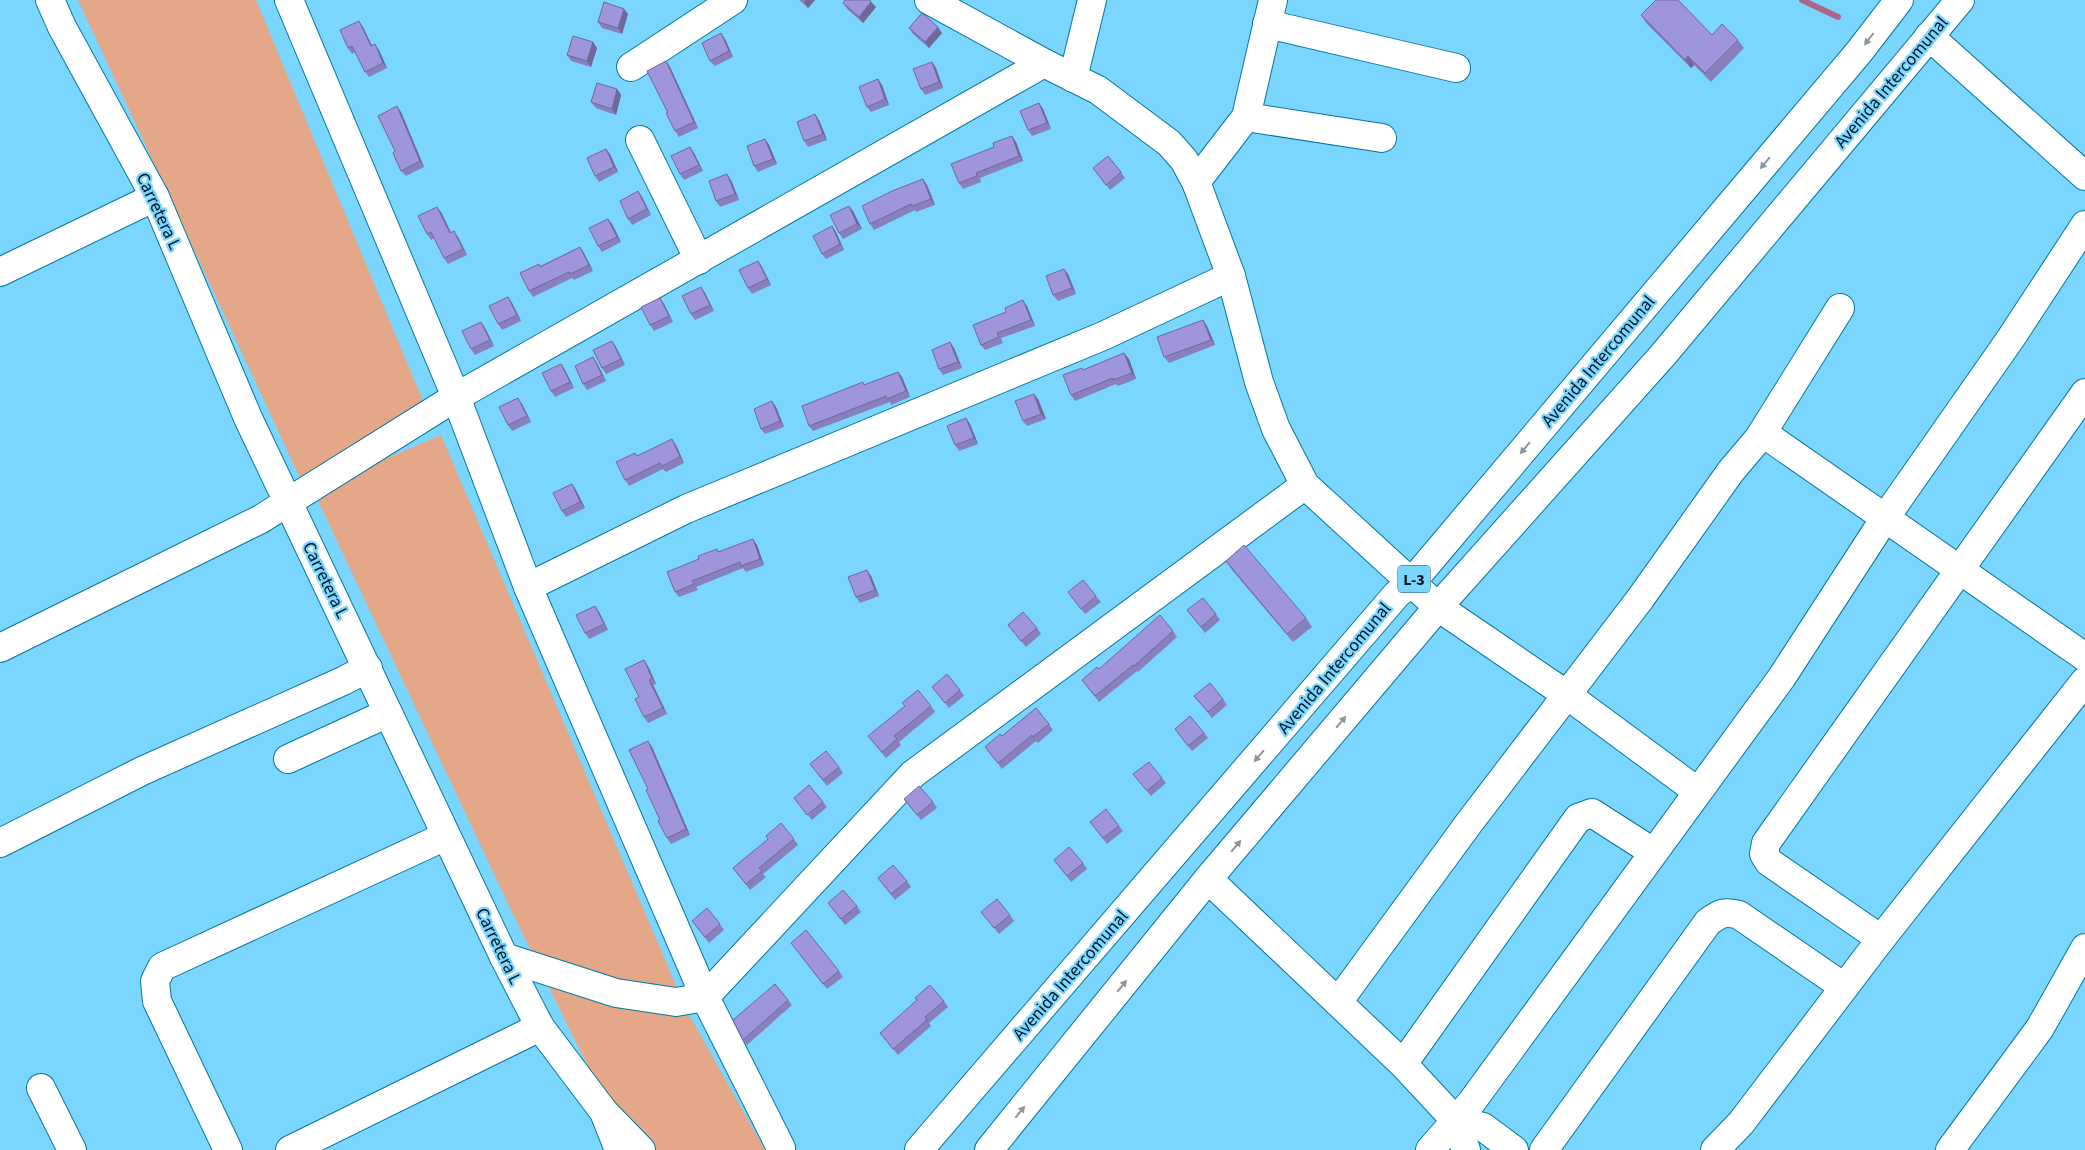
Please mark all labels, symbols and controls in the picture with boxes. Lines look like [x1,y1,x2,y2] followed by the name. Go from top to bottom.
[1829,11,1954,154] street label: Avenida Intercomunal
[1864,32,1875,45] one-way arrow
[1760,157,1771,169] one-way arrow
[130,169,187,254] street label: Carretera L
[1536,290,1661,433] street label: Avenida Intercomunal
[1519,441,1530,454] one-way arrow
[296,538,355,623] street label: Carretera L
[1398,566,1430,592] road number: L-3
[1272,597,1397,740] street label: Avenida Intercomunal
[1335,716,1346,729] one-way arrow
[1253,750,1265,762] one-way arrow
[1230,840,1241,853] one-way arrow
[469,904,528,989] street label: Carretera L
[1007,905,1134,1046] street label: Avenida Intercomunal
[1116,979,1127,992] one-way arrow
[1014,1106,1025,1119] one-way arrow

